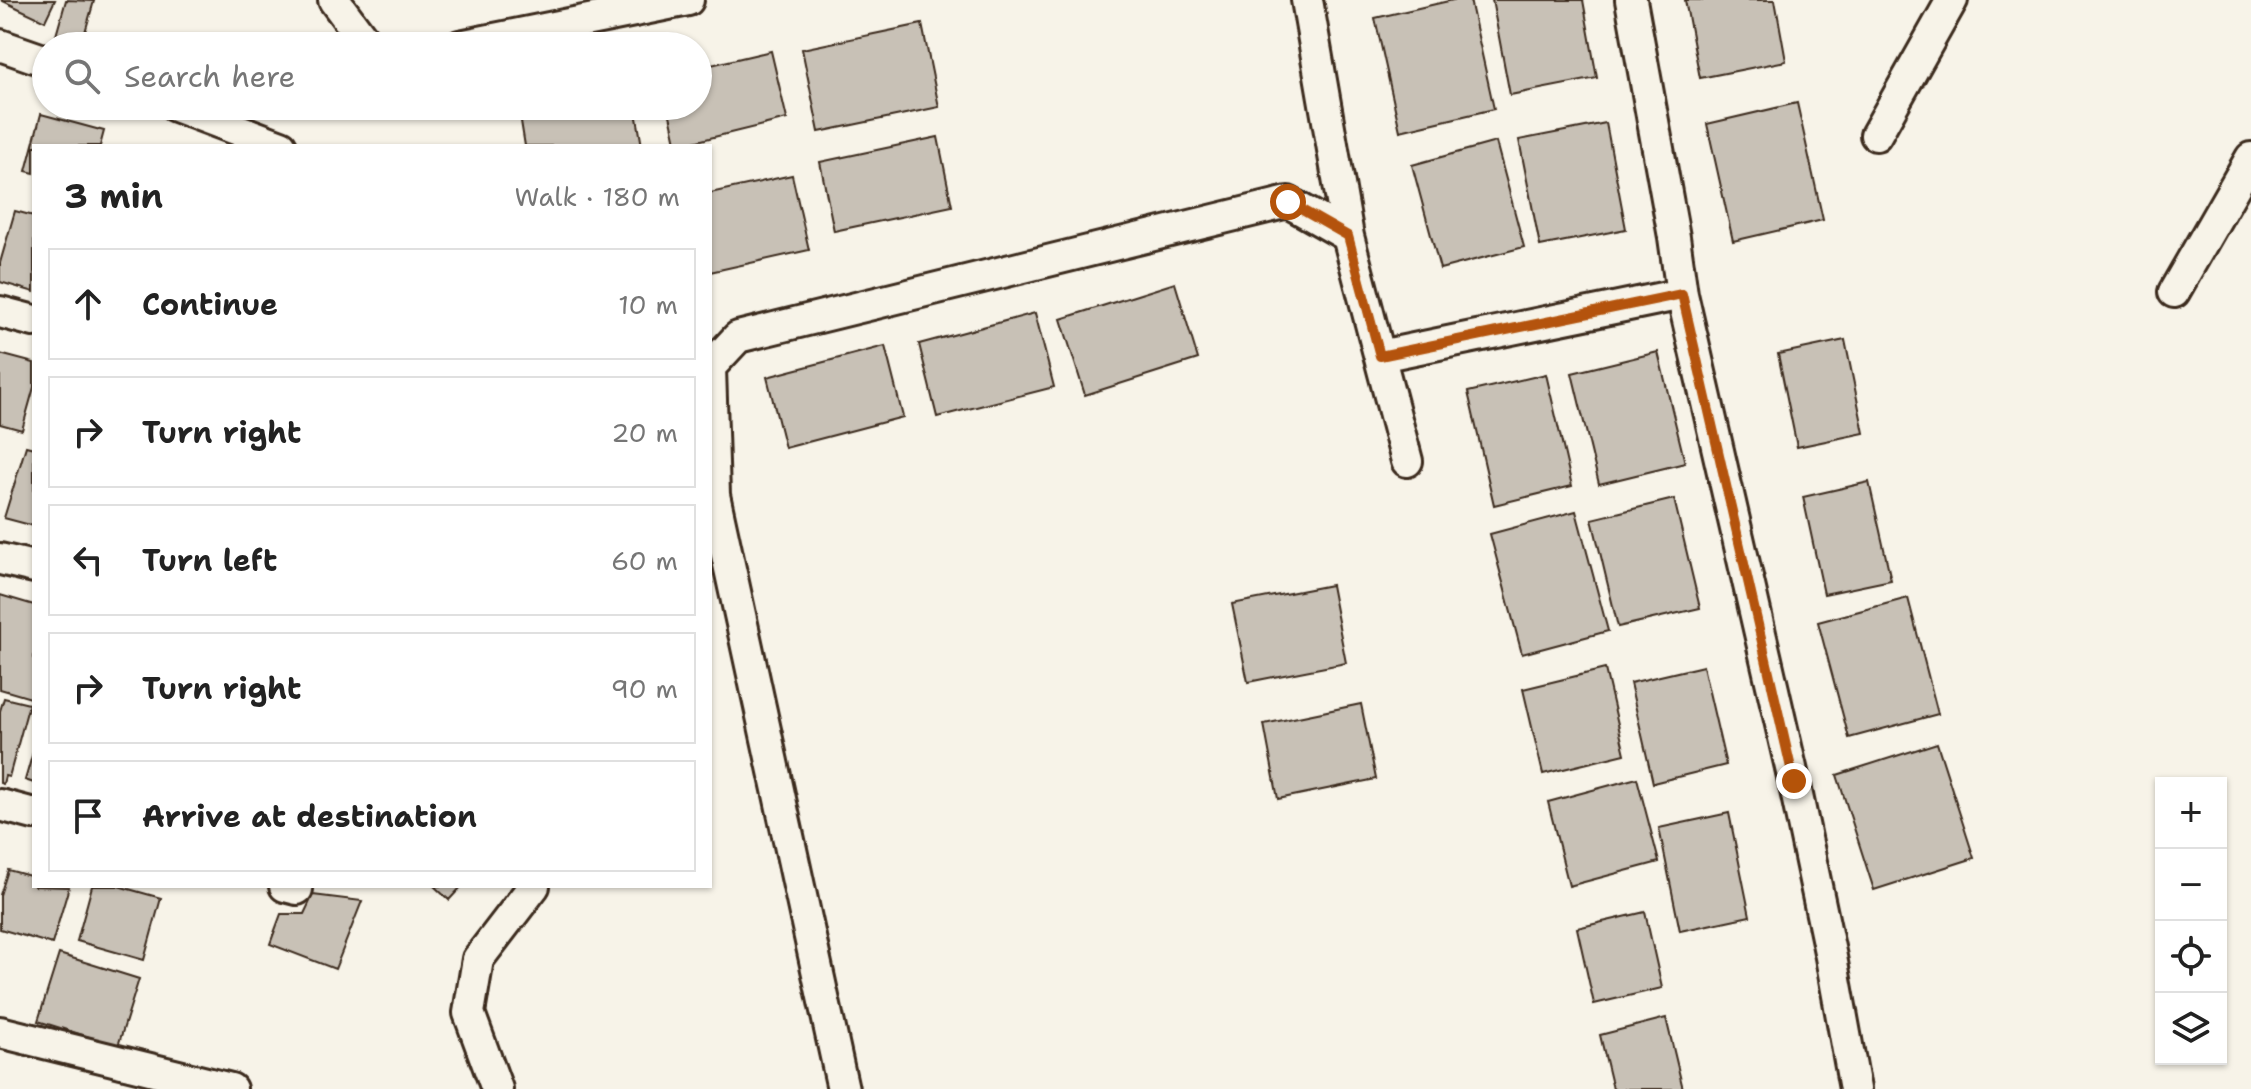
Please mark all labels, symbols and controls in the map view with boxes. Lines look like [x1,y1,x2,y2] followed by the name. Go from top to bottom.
[32,32,712,120] search box
[60,54,104,98] icon: search
[124,56,295,97] text: Search here
[64,173,163,219] text: 3 min
[515,179,680,214] text: Walk · 180 m
[1270,184,1306,220] route start
[66,282,110,326] icon: ahead
[142,284,278,325] text: Continue
[618,287,678,322] text: 10 m
[66,410,110,454] icon: right
[142,412,301,453] text: Turn right
[611,415,678,450] text: 20 m
[66,538,110,582] icon: left
[142,540,277,581] text: Turn left
[611,543,678,578] text: 60 m
[66,666,110,710] icon: right
[142,668,301,709] text: Turn right
[611,671,678,706] text: 90 m
[1776,763,1812,799] route end
[2155,777,2227,1065] map controls
[2155,777,2227,849] button: +
[66,794,110,838] icon: arrive
[142,796,477,837] text: Arrive at destination
[2155,849,2227,921] button: −
[2155,921,2227,993] button: locate
[2155,993,2227,1065] button: layers

